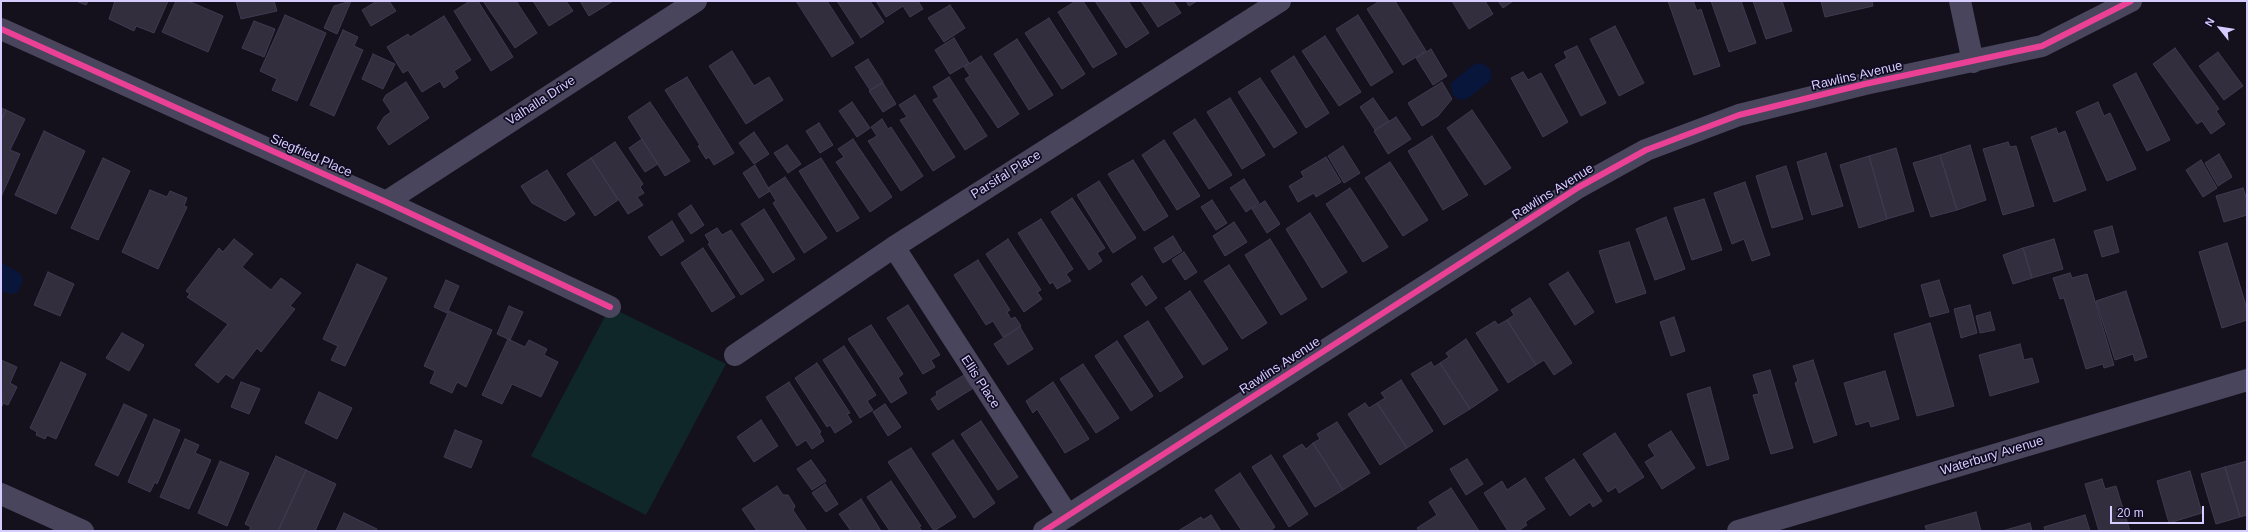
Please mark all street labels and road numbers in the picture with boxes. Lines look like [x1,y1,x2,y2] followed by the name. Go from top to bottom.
[1810,58,1904,94] street label: Rawlins Avenue
[504,73,578,129] street label: Valhalla Drive
[268,131,354,181] street label: Siegfried Place
[968,147,1044,203] street label: Parsifal Place
[1509,161,1597,223] street label: Rawlins Avenue
[1237,334,1323,398] street label: Rawlins Avenue
[957,353,1003,411] street label: Ellis Place
[1939,433,2045,479] street label: Waterbury Avenue

